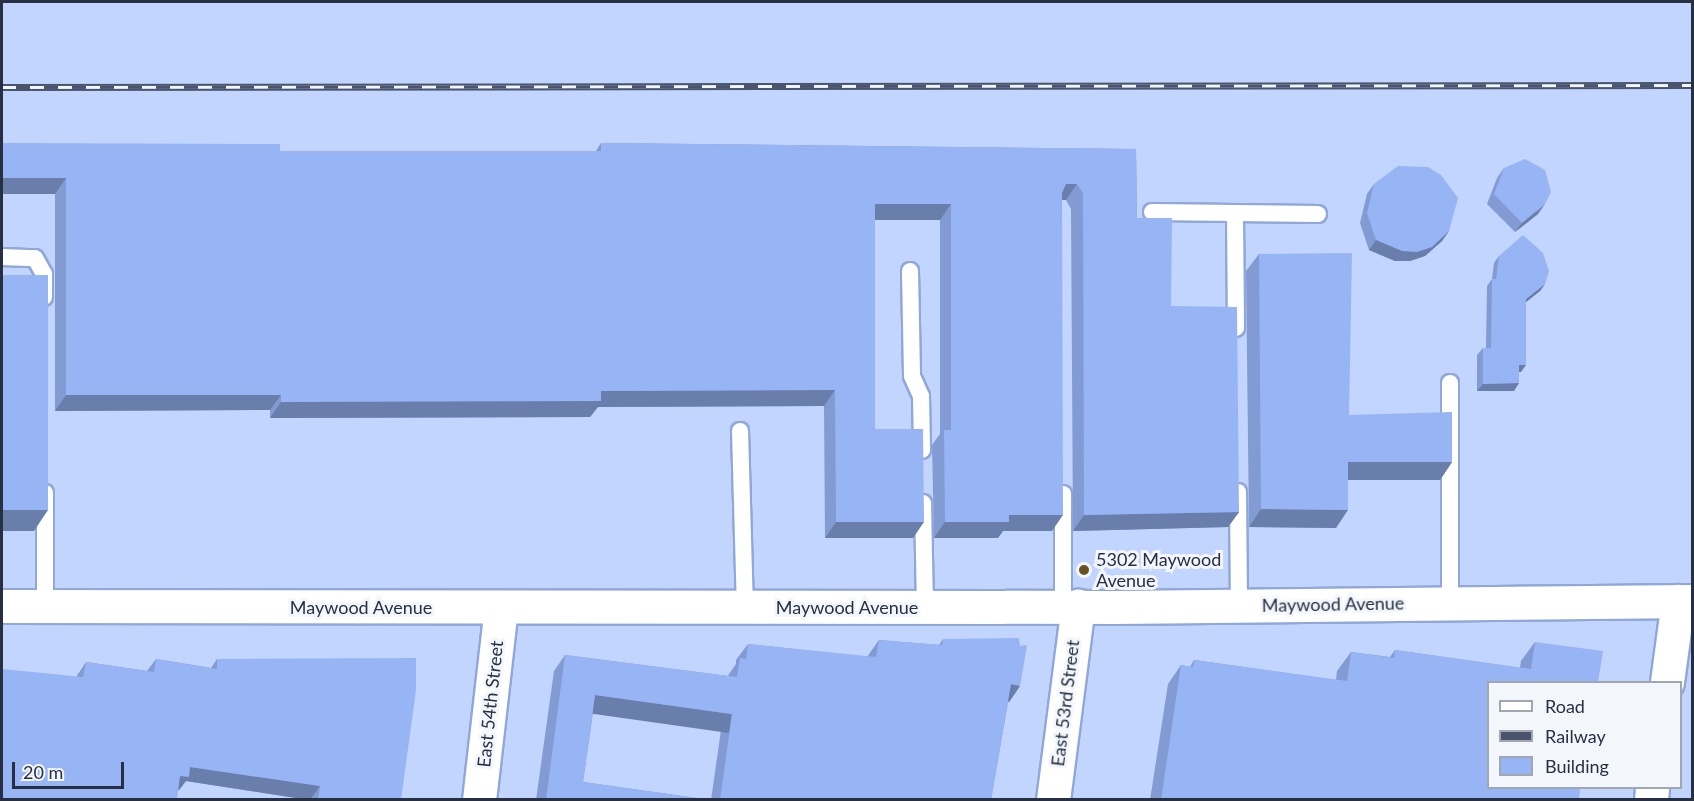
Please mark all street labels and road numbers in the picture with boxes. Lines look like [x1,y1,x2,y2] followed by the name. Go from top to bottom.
[1261,592,1405,616] street label: Maywood Avenue
[289,596,433,618] street label: Maywood Avenue
[775,596,919,618] street label: Maywood Avenue
[473,639,507,769] street label: East 54th Street
[1047,639,1083,767] street label: East 53rd Street

